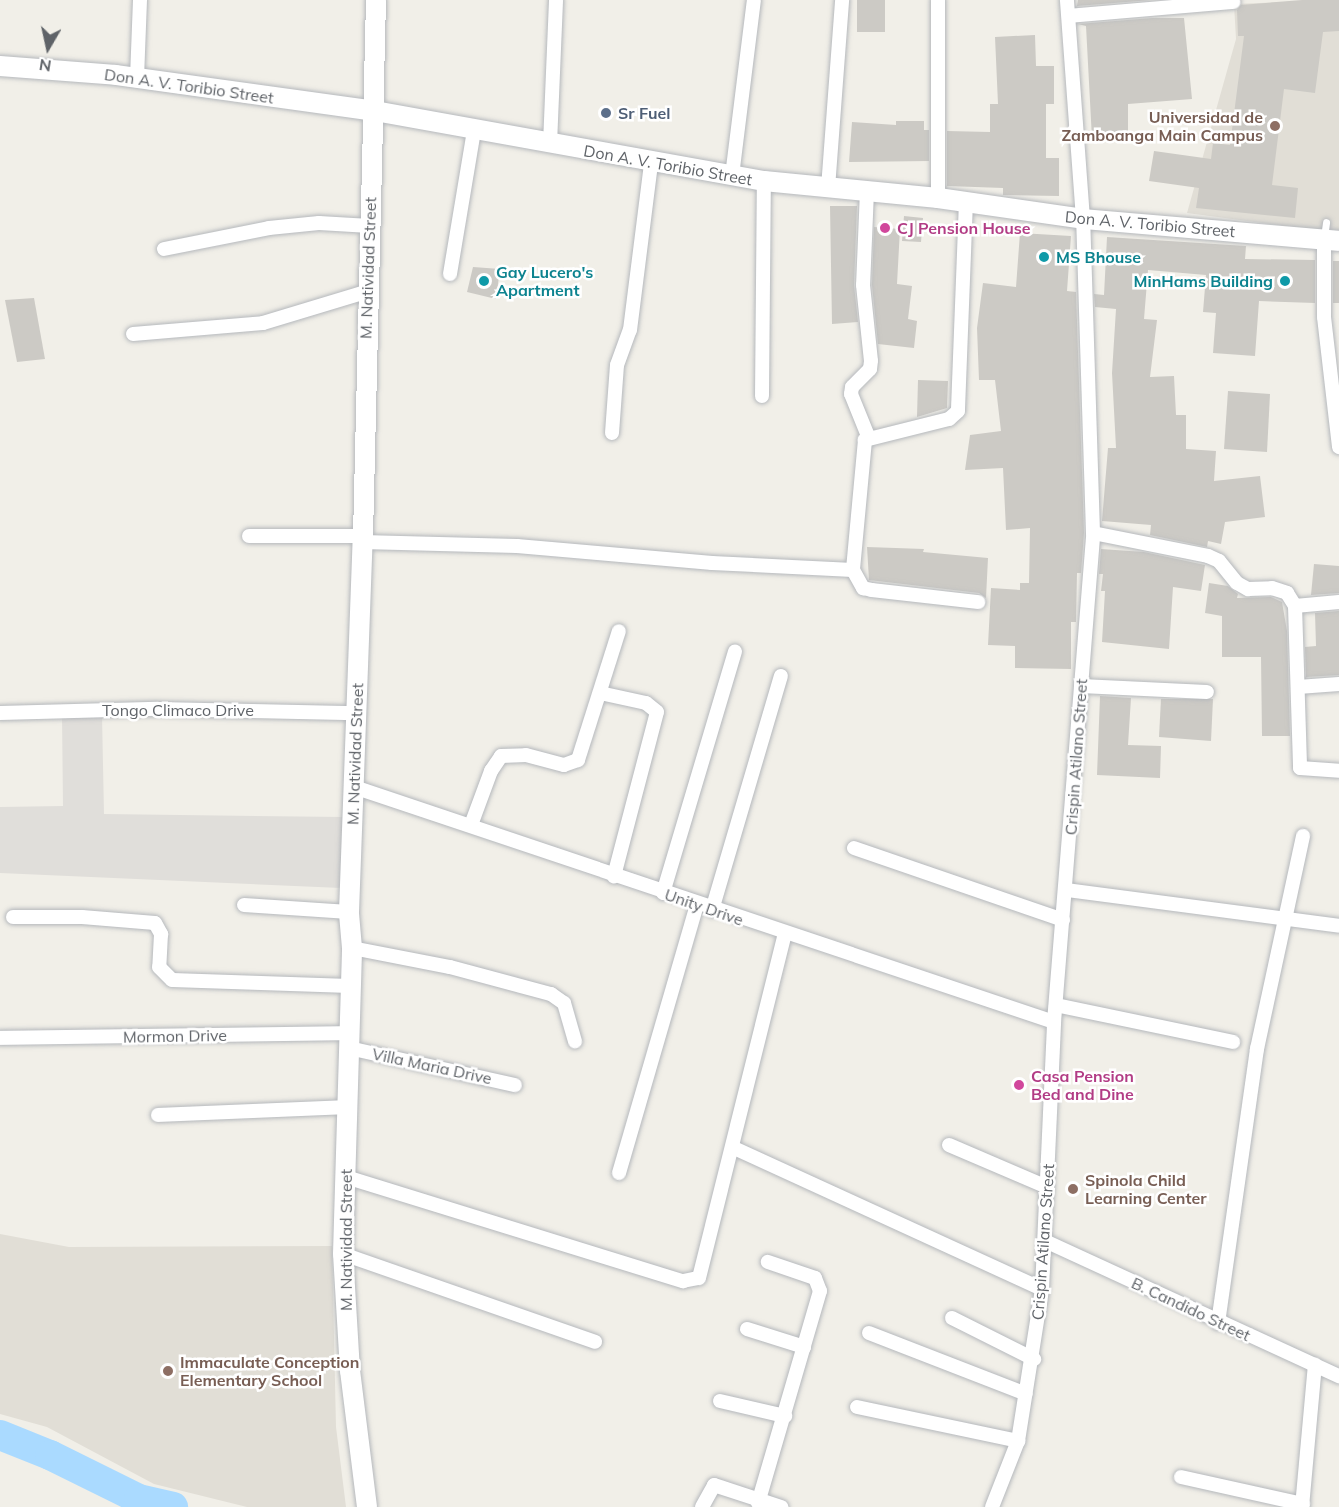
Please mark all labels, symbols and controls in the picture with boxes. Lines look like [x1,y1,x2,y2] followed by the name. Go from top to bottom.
[18,18,78,78] north arrow
[38,55,53,77] text: N
[103,65,275,107] street label: Don A. V. Toribio Street
[618,103,670,123] place label: Sr Fuel
[599,106,613,120] marker: Sr Fuel
[1061,107,1263,145] place label: Universidad de Zamboanga Main Campus
[1268,119,1282,133] marker: Universidad de Zamboanga Main Campus
[582,141,754,189] street label: Don A. V. Toribio Street
[356,197,380,339] street label: M. Natividad Street
[1064,207,1236,241] street label: Don A. V. Toribio Street
[897,218,1031,238] place label: CJ Pension House
[878,221,892,235] marker: CJ Pension House
[1056,247,1141,267] place label: MS Bhouse
[1037,250,1051,264] marker: MS Bhouse
[496,262,593,300] place label: Gay Lucero's Apartment
[1134,271,1273,291] place label: MinHams Building
[477,274,491,288] marker: Gay Lucero's Apartment
[1278,274,1292,288] marker: MinHams Building
[1061,678,1091,836] street label: Crispin Atilano Street
[343,683,367,825] street label: M. Natividad Street
[102,700,254,720] street label: Tongo Climaco Drive
[662,885,746,929] street label: Unity Drive
[123,1025,227,1047] street label: Mormon Drive
[370,1044,494,1088] street label: Villa Maria Drive
[1031,1066,1134,1104] place label: Casa Pension Bed and Dine
[1012,1078,1026,1092] marker: Casa Pension Bed and Dine
[1028,1163,1058,1321] street label: Crispin Atilano Street
[336,1169,356,1311] street label: M. Natividad Street
[1085,1170,1207,1208] place label: Spinola Child Learning Center
[1066,1182,1080,1196] marker: Spinola Child Learning Center
[1129,1273,1253,1345] street label: B. Candido Street
[180,1352,359,1390] place label: Immaculate Conception Elementary School
[161,1364,175,1378] marker: Immaculate Conception Elementary School

